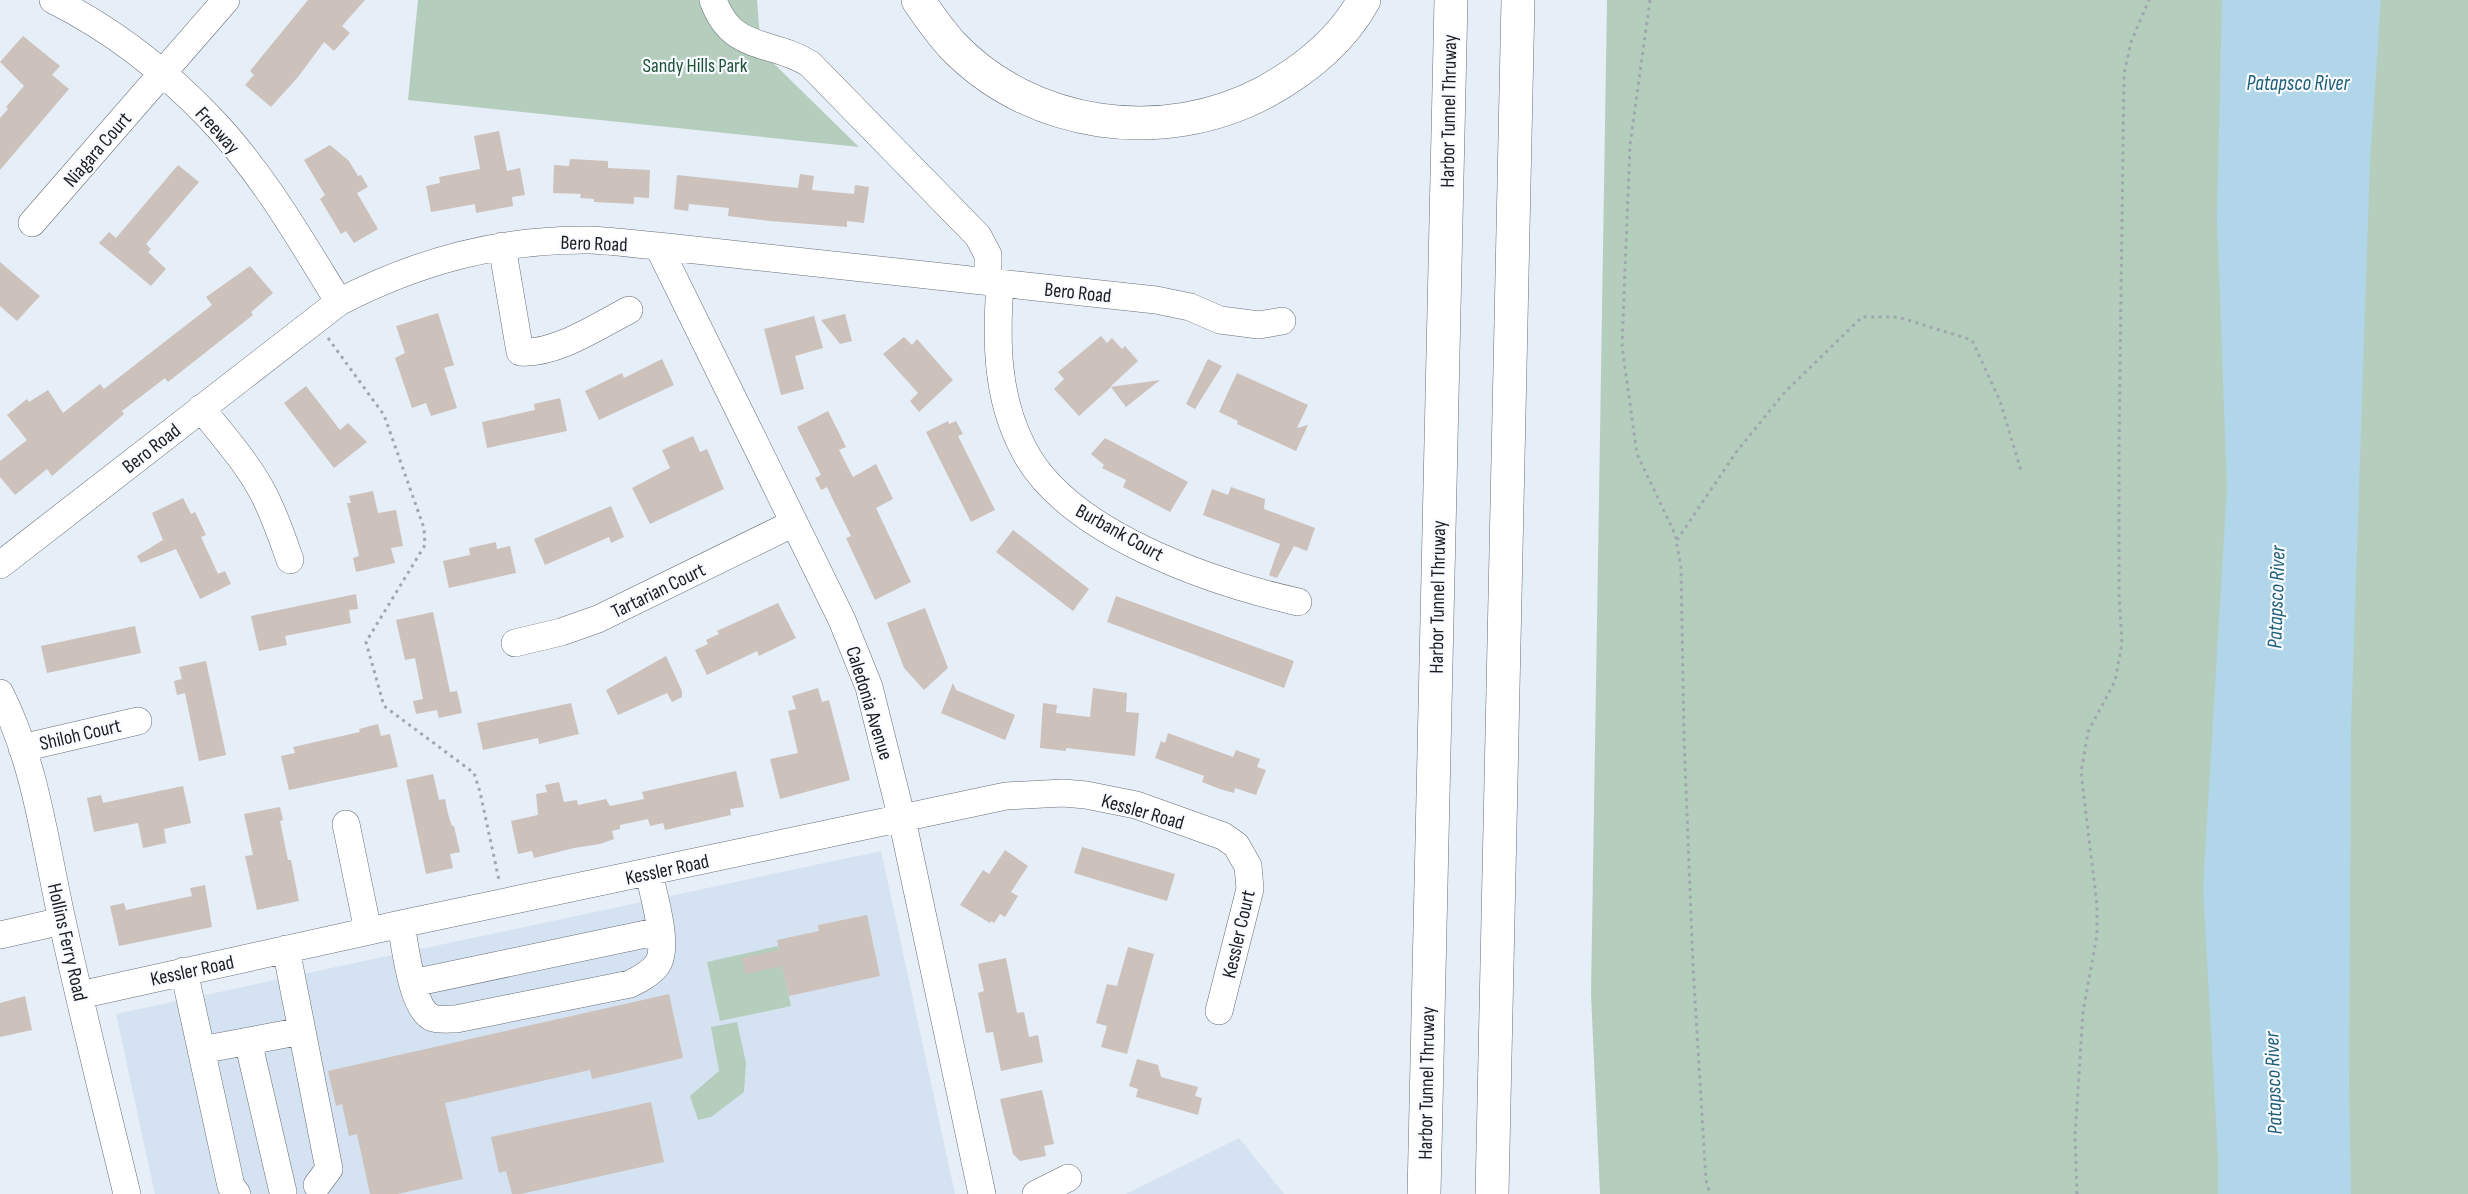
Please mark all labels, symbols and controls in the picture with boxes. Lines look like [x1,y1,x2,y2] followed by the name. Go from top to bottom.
[1436,34,1462,188] street label: Harbor Tunnel Thruway
[643,54,748,78] park label: Sandy Hills Park
[2247,71,2351,96] water label: Patapsco River
[190,102,245,159] street label: Freeway
[59,107,137,192] street label: Niagara Court
[560,231,628,257] street label: Bero Road
[1043,278,1113,308] street label: Bero Road
[118,419,185,479] street label: Bero Road
[1071,499,1168,567] street label: Burbank Court
[1425,520,1451,674] street label: Harbor Tunnel Thruway
[2262,544,2291,649] water label: Patapsco River
[608,558,709,624] street label: Tartarian Court
[840,644,898,763] street label: Caledonia Avenue
[37,714,123,756] street label: Shiloh Court
[1099,789,1187,835] street label: Kessler Road
[623,849,711,891] street label: Kessler Road
[42,881,92,1003] street label: Hollins Ferry Road
[1217,888,1261,981] street label: Kessler Court
[148,950,236,992] street label: Kessler Road
[1414,1006,1440,1160] street label: Harbor Tunnel Thruway
[2259,1030,2288,1135] water label: Patapsco River

